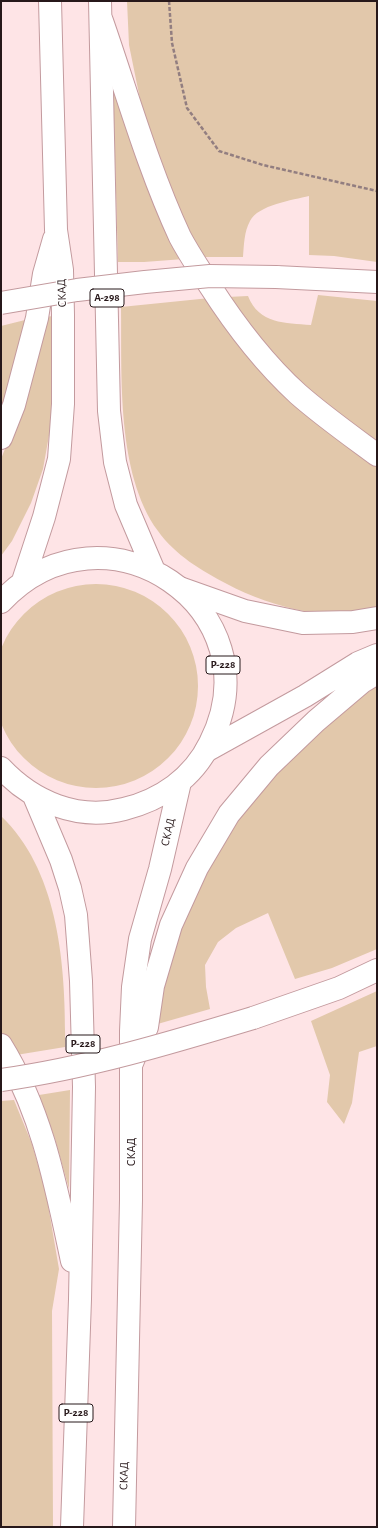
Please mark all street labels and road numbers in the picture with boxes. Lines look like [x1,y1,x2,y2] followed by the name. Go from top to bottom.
[54,278,70,308] street label: СКАД
[90,289,124,307] road number: А-298
[206,656,240,674] road number: Р-228
[158,816,178,848] street label: СКАД
[66,1035,100,1053] road number: Р-228
[124,1138,138,1166] street label: СКАД
[59,1404,93,1422] road number: Р-228
[117,1462,131,1490] street label: СКАД

